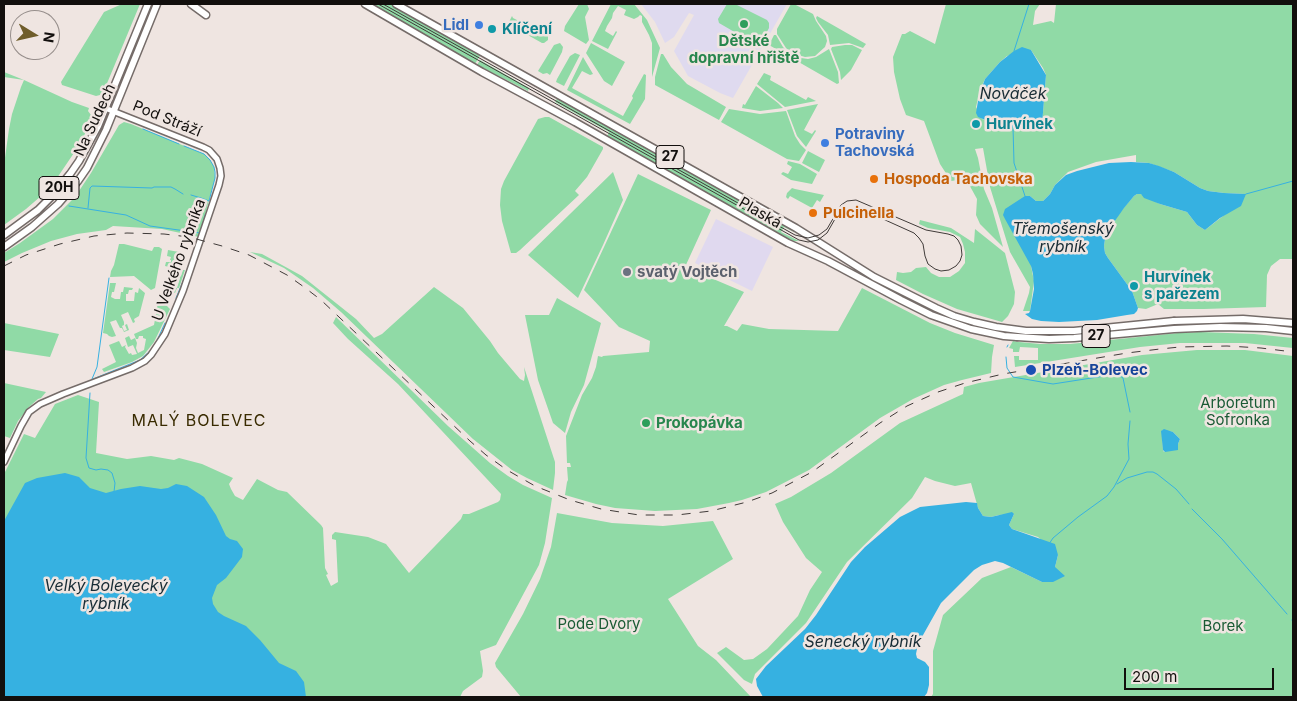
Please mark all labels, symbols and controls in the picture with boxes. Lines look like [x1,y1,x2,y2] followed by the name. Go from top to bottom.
[10,10,60,60] north arrow
[443,16,469,34] place label: Lidl
[738,18,750,30] marker: Dětské dopravní hřiště
[473,19,485,31] marker: Lidl
[502,20,552,38] place label: Klíčení
[486,23,498,35] marker: Klíčení
[40,31,59,44] text: N
[689,32,799,67] place label: Dětské dopravní hřiště
[70,81,120,159] street label: Na Sudech
[979,84,1047,104] water label: Nováček
[130,97,204,141] street label: Pod Stráží
[986,115,1053,133] place label: Hurvínek
[970,118,982,130] marker: Hurvínek
[835,125,915,160] place label: Potraviny Tachovská
[819,137,831,149] marker: Potraviny Tachovská
[656,146,684,168] road number: 27
[884,170,1033,188] place label: Hospoda Tachovska
[868,173,880,185] marker: Hospoda Tachovska
[39,177,79,200] road number: 20H
[735,194,785,232] street label: Plaská
[149,196,209,324] street label: U Velkého rybníka
[823,204,894,222] place label: Pulcinella
[807,207,819,219] marker: Pulcinella
[1012,219,1114,257] water label: Třemošenský rybník
[637,263,737,281] place label: svatý Vojtěch
[621,266,633,278] marker: svatý Vojtěch
[1144,268,1220,303] place label: Hurvínek s pařezem
[1128,280,1140,292] marker: Hurvínek s pařezem
[1082,324,1110,348] road number: 27
[1042,361,1148,379] place label: Plzeň-Bolevec
[1024,363,1038,377] marker: Plzeň-Bolevec
[1200,394,1276,429] park label: Arboretum Sofronka
[130,411,268,431] district label: MALÝ BOLEVEC
[656,414,743,432] place label: Prokopávka
[640,417,652,429] marker: Prokopávka
[44,576,168,614] water label: Velký Bolevecký rybník
[558,615,640,633] park label: Pode Dvory
[1202,617,1244,635] park label: Borek
[805,632,921,652] water label: Senecký rybník
[1127,658,1277,690] scale bar
[1132,667,1177,686] text: 200 m

